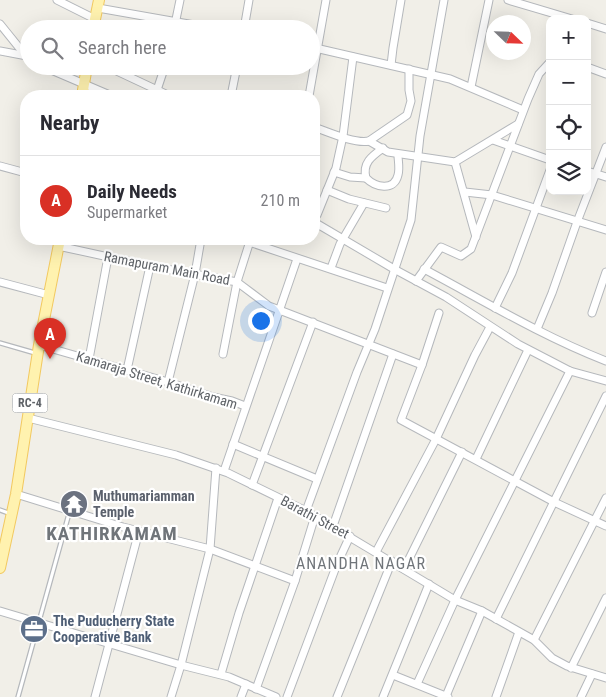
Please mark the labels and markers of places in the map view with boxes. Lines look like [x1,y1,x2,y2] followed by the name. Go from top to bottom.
[34,318,66,359] pin: A
[93,488,195,520] place label: Muthumariamman Temple
[59,489,89,519] temple icon: Muthumariamman Temple
[53,613,175,645] place label: The Puducherry State Cooperative Bank
[19,614,49,644] office icon: The Puducherry State Cooperative Bank

